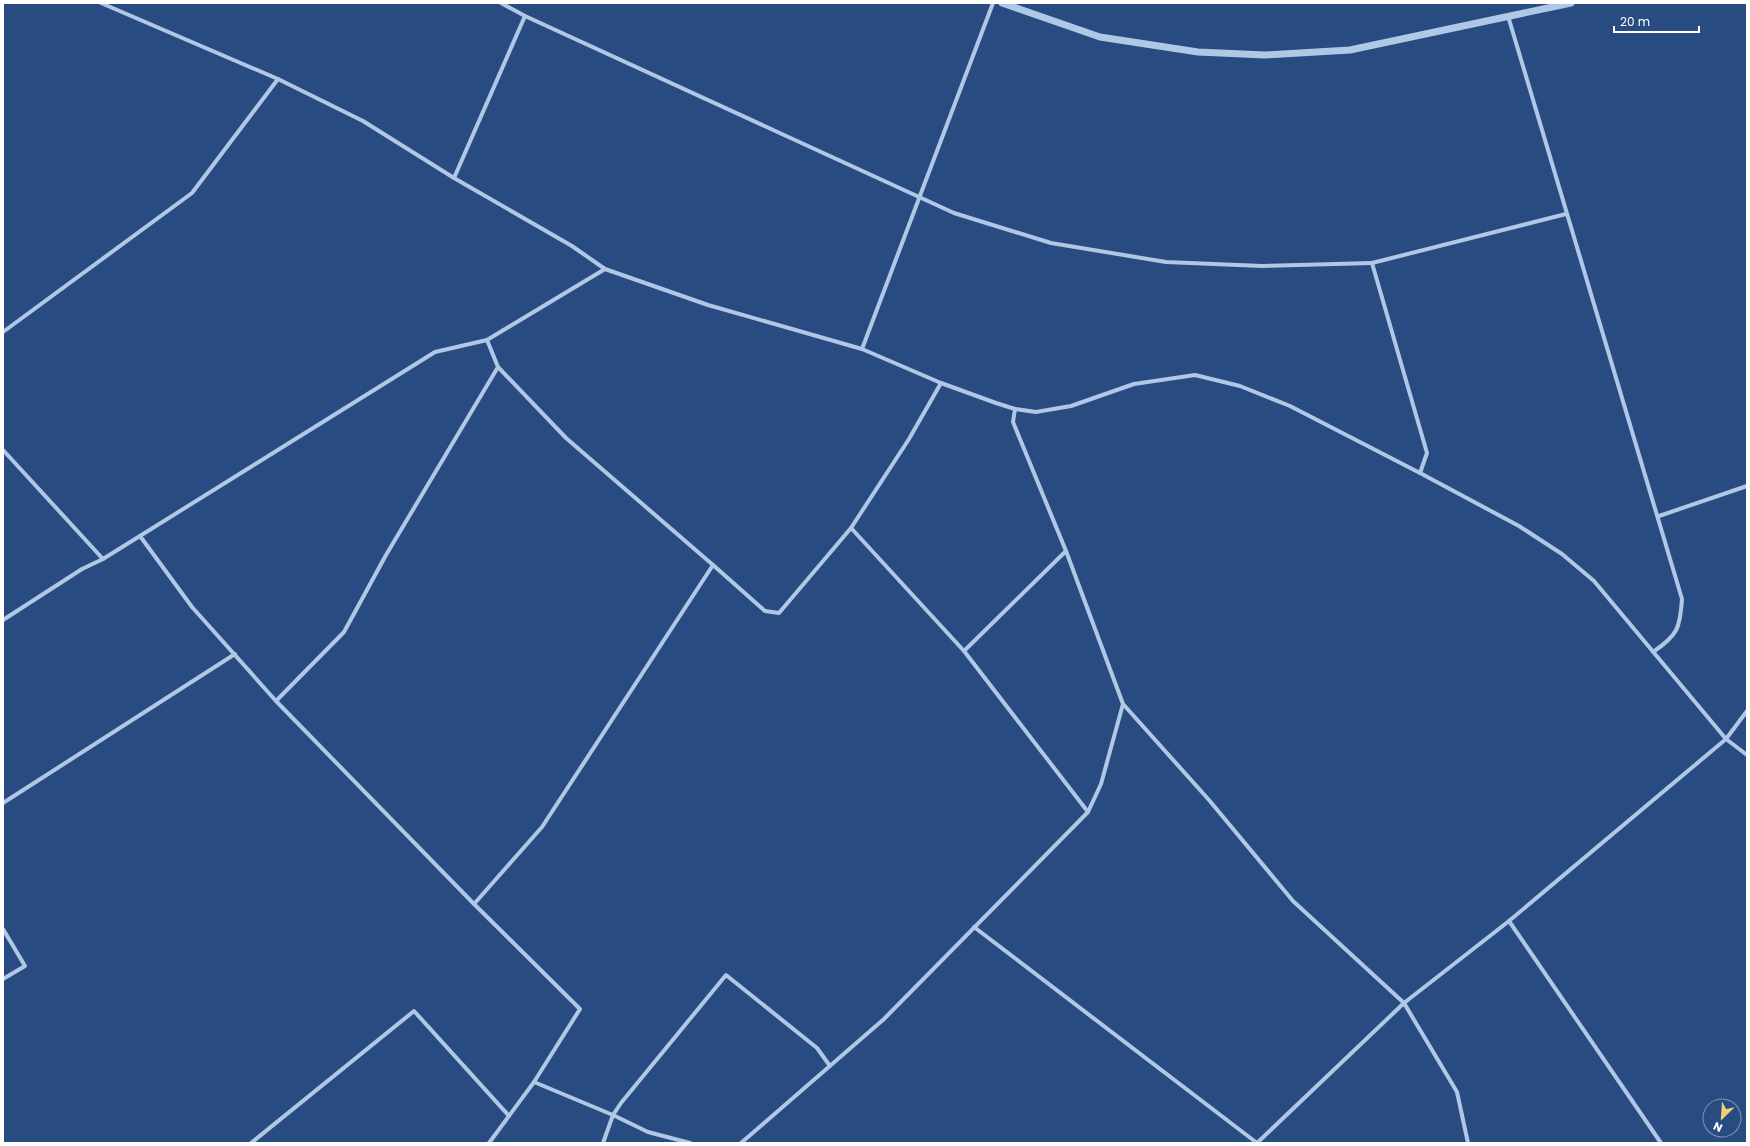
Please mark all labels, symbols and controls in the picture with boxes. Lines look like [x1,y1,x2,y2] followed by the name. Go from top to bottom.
[1614,8,1699,34] scale bar
[1620,13,1650,30] text: 20 m
[1702,1098,1742,1138] north arrow
[1711,1118,1725,1136] text: N

